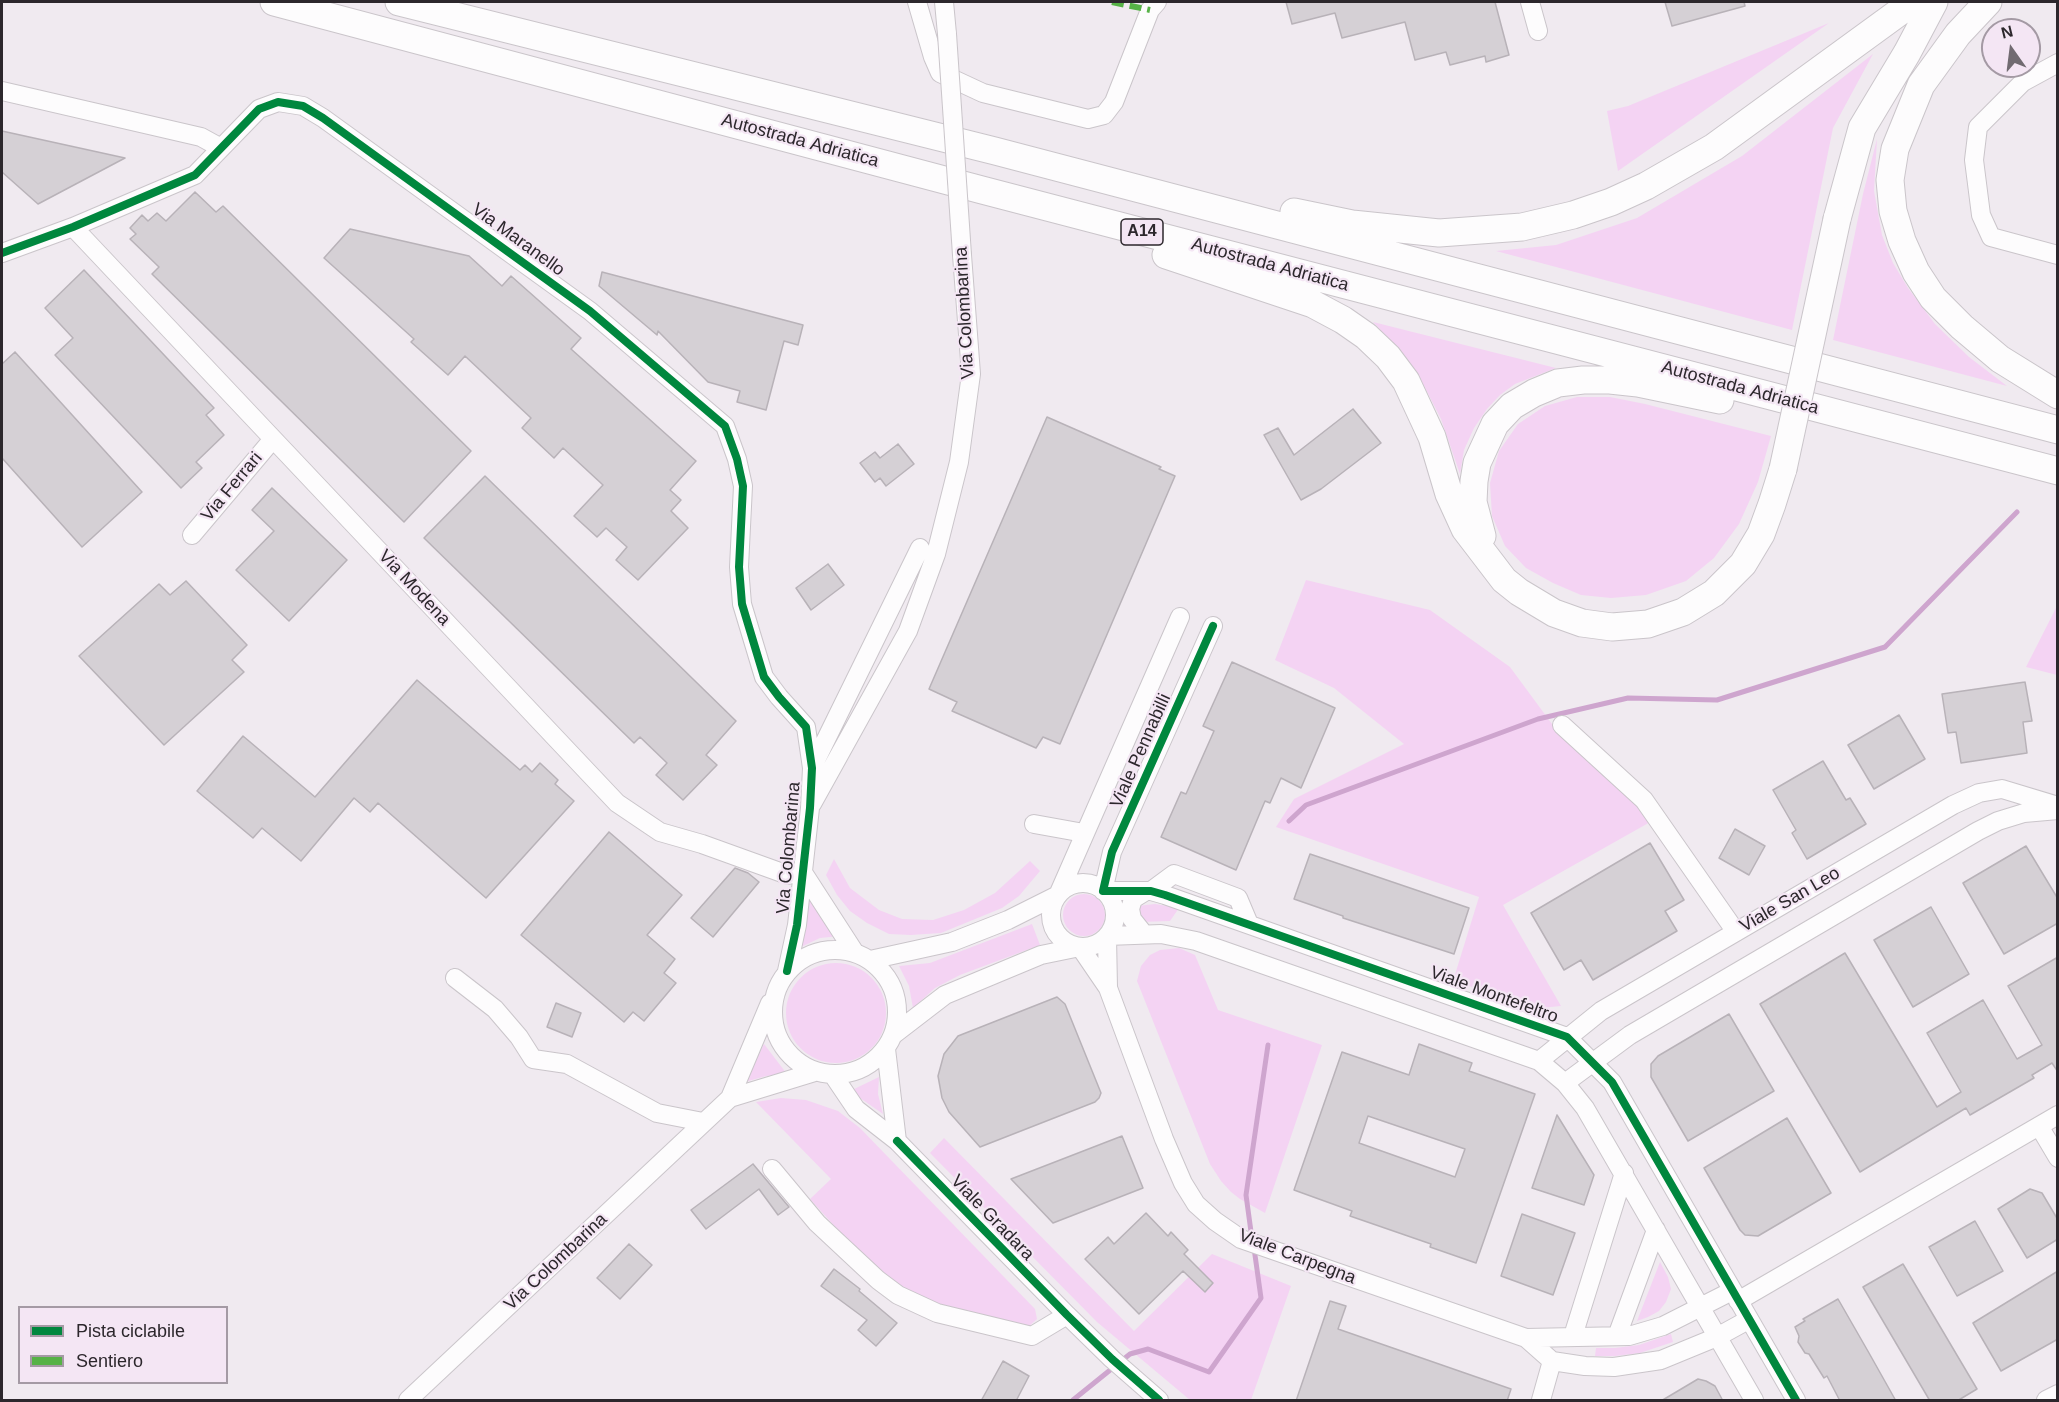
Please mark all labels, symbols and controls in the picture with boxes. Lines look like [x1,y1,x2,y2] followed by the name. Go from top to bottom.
[1981,18,2041,78] north arrow
[1999,22,2015,42] text: N
[719,110,881,172] street label: Autostrada Adriatica
[467,199,569,281] street label: Via Maranello
[1121,219,1163,245] road number: A14
[1189,234,1351,296] street label: Autostrada Adriatica
[951,246,979,380] street label: Via Colombarina
[1659,357,1821,419] street label: Autostrada Adriatica
[197,448,267,526] street label: Via Ferrari
[373,546,455,630] street label: Via Modena
[1106,691,1176,811] street label: Viale Pennabilli
[772,781,806,915] street label: Via Colombarina
[1736,863,1844,937] street label: Viale San Leo
[1427,962,1561,1028] street label: Viale Montefeltro
[946,1171,1038,1265] street label: Viale Gradara
[500,1209,612,1315] street label: Via Colombarina
[1235,1225,1359,1289] street label: Viale Carpegna
[18,1306,228,1384] legend
[76,1321,185,1341] text: Pista ciclabile
[76,1351,143,1371] text: Sentiero

